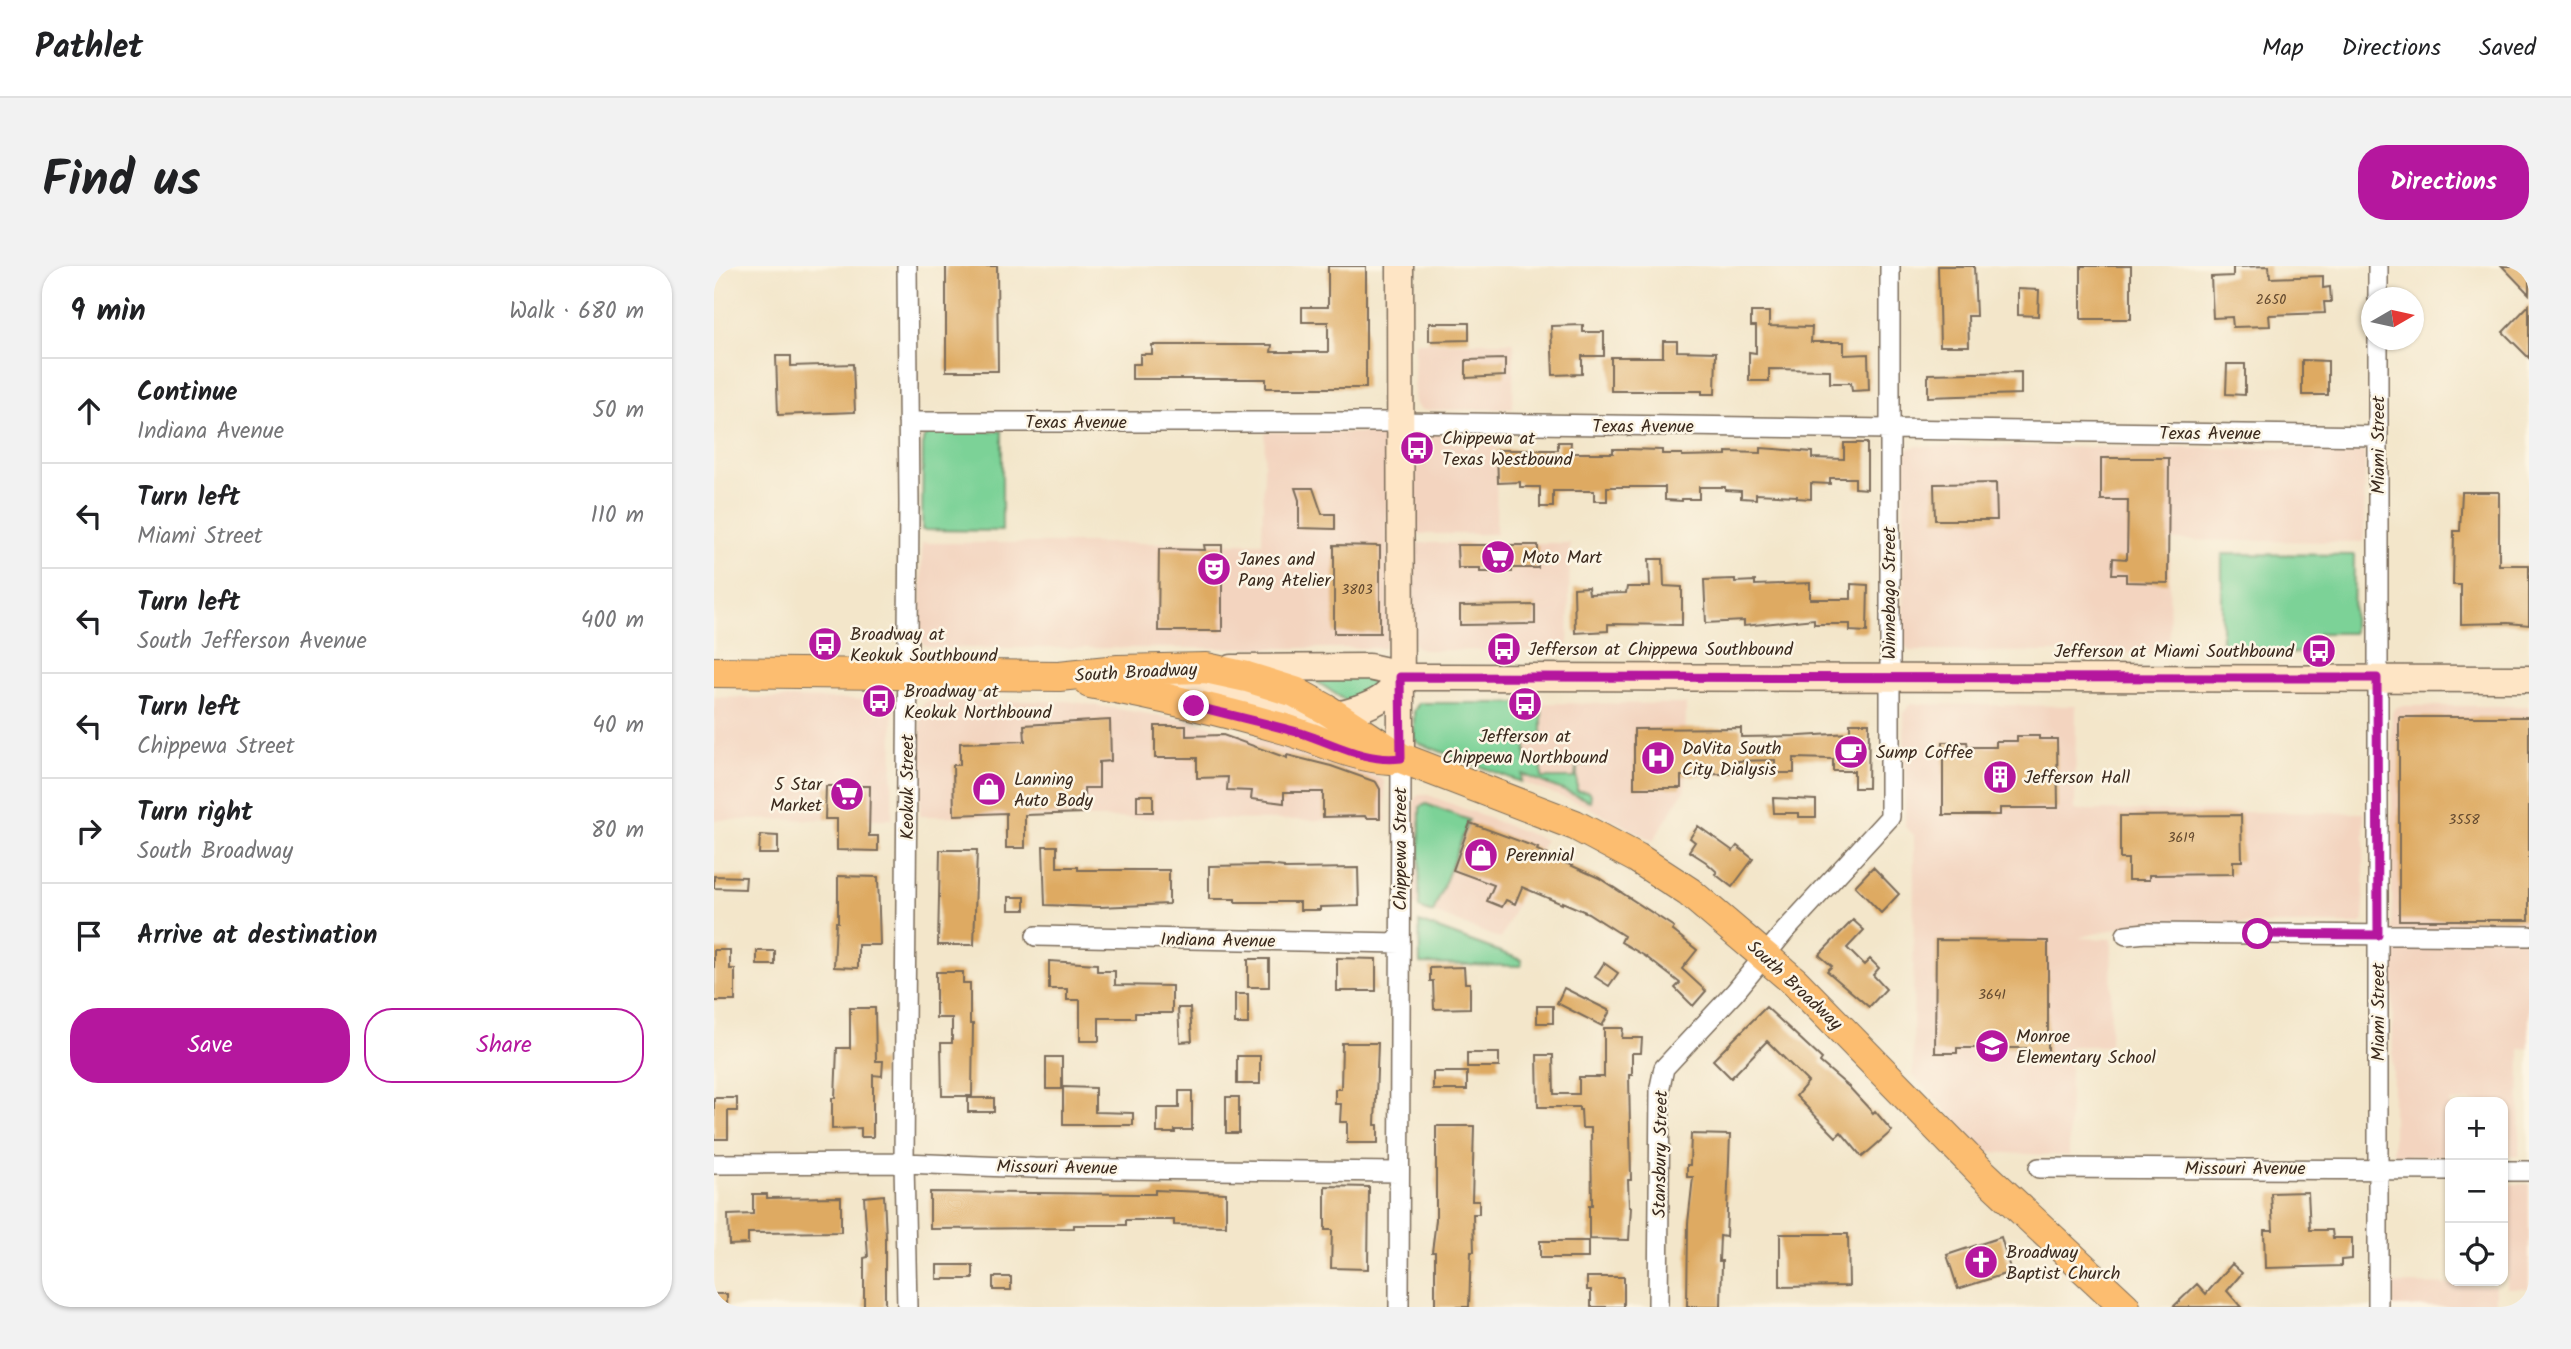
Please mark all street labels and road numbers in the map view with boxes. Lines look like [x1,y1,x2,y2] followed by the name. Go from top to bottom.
[2365,395,2394,494] street label: Miami Street
[1025,409,1127,438] street label: Texas Avenue
[1592,413,1694,442] street label: Texas Avenue
[2159,420,2261,449] street label: Texas Avenue
[1876,525,1905,660] street label: Winnebago Street
[1074,656,1198,691] street label: South Broadway
[894,733,923,840] street label: Keokuk Street
[1387,786,1416,911] street label: Chippewa Street
[1160,926,1276,957] street label: Indiana Avenue
[1739,934,1849,1039] street label: South Broadway
[2365,962,2394,1061] street label: Miami Street
[1646,1089,1677,1218] street label: Stansbury Street
[996,1153,1118,1184] street label: Missouri Avenue
[2184,1155,2306,1184] street label: Missouri Avenue

